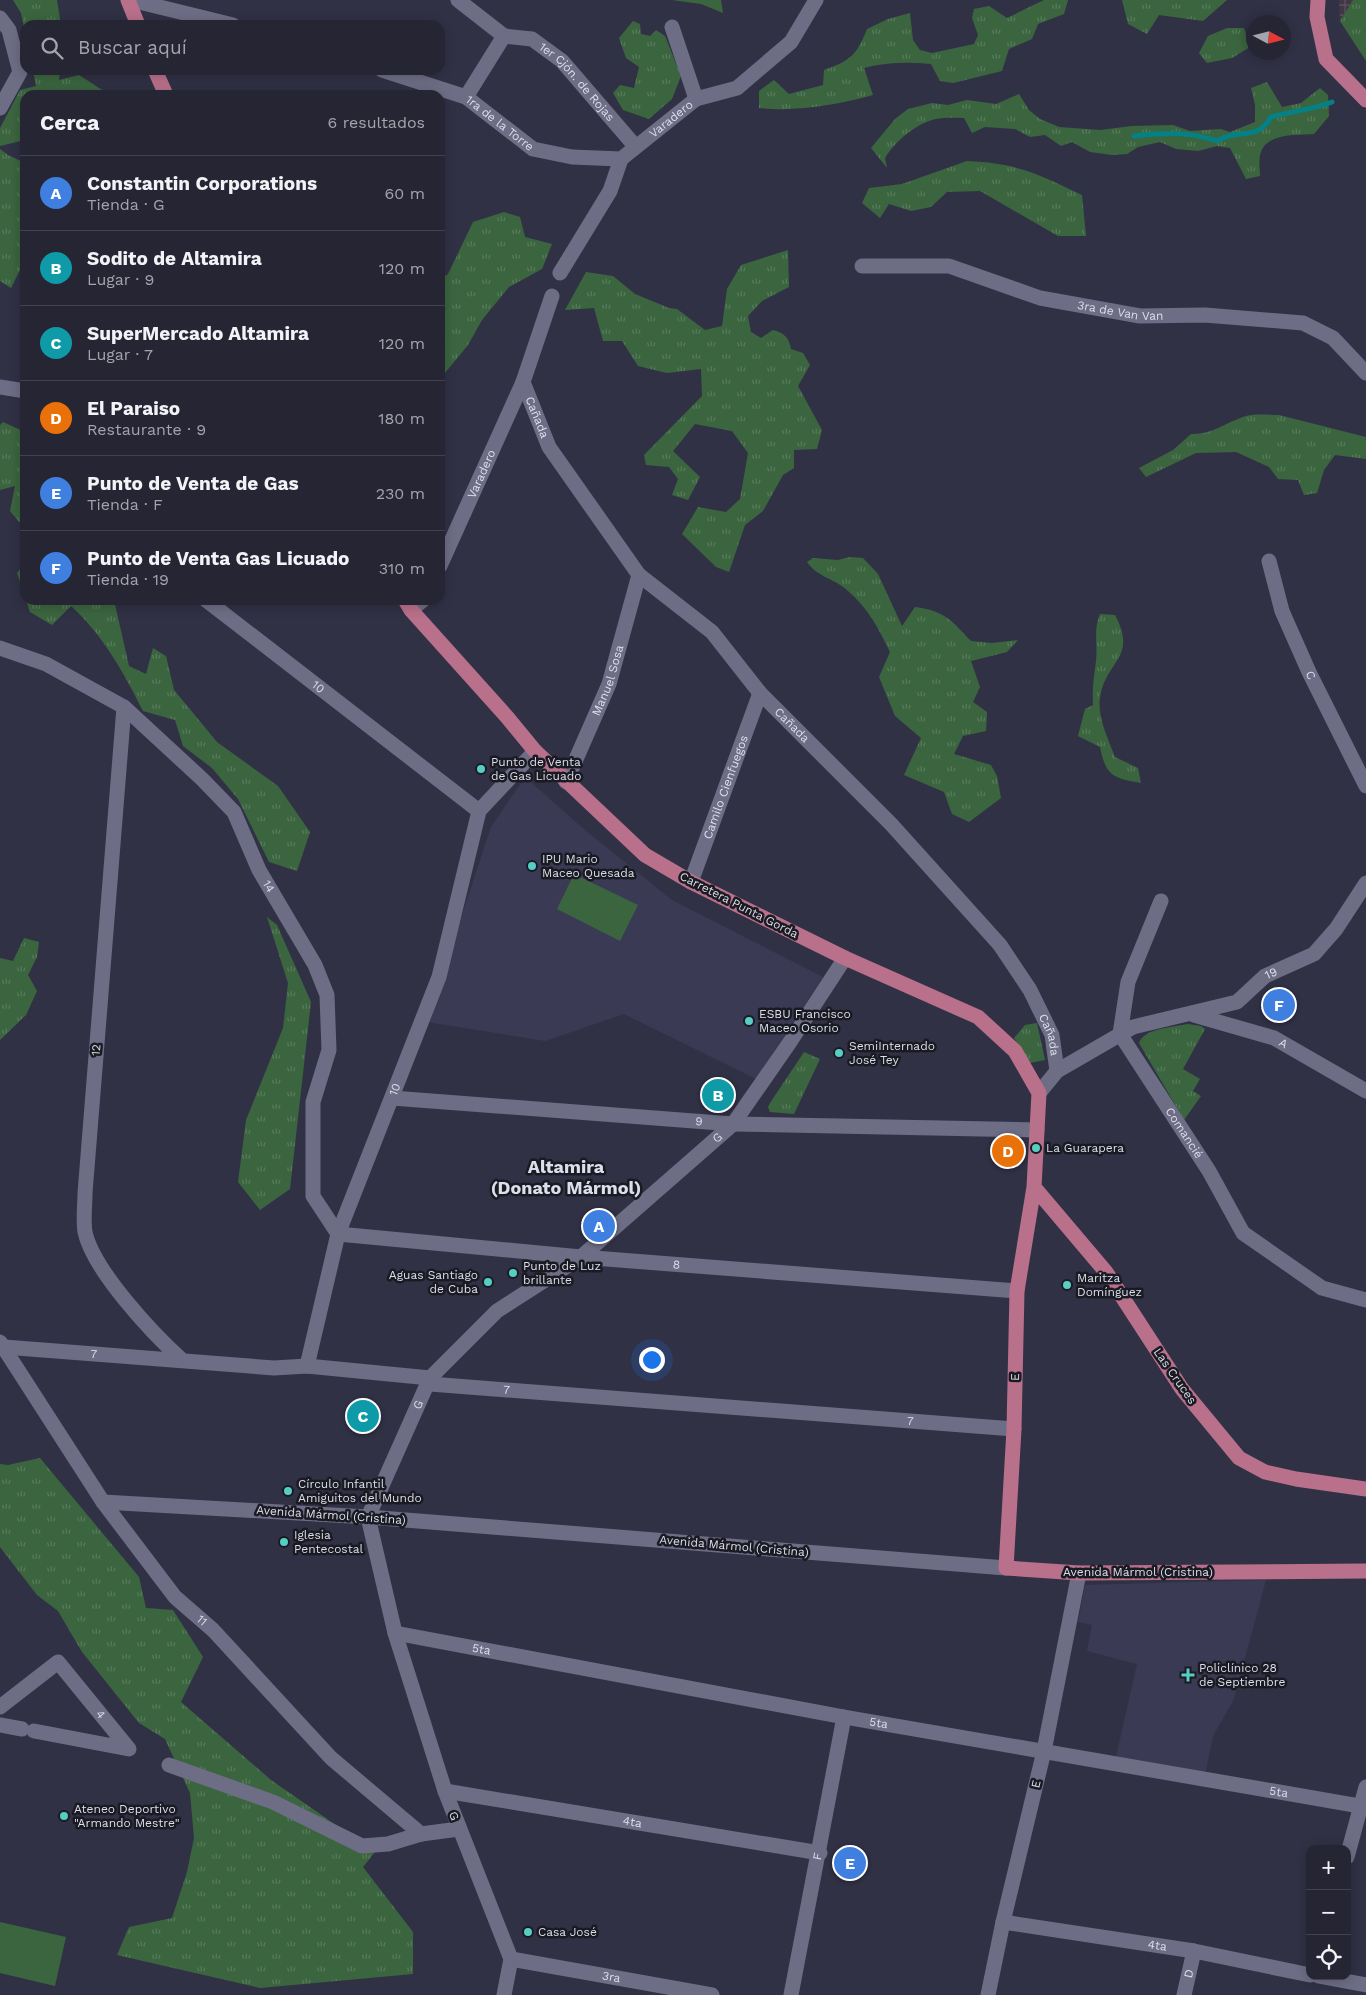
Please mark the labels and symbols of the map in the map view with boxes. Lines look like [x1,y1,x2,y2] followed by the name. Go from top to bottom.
[1246,15,1291,60] north arrow
[536,40,617,124] street label: 1er Cjón. de Rojas
[463,92,537,154] street label: 1ra de la Torre
[646,97,696,141] street label: Varadero
[1076,298,1163,323] street label: 3ra de Van Van
[523,394,552,440] street label: Cañada
[465,447,499,500] street label: Varadero
[589,643,626,718] street label: Manuel Sosa
[1303,668,1319,682] street label: C
[309,678,327,696] street label: 10
[772,705,813,746] street label: Cañada
[700,733,751,841] street label: Camilo Cienfuegos
[491,755,581,783] place label: Punto de Venta de Gas Licuado
[475,763,487,775] marker: Punto de Venta de Gas Licuado
[542,852,635,880] place label: IPU Mario Maceo Quesada
[526,860,538,872] marker: IPU Mario Maceo Quesada
[677,869,801,941] street label: Carretera Punta Gorda
[260,878,278,895] street label: 14
[1263,964,1279,982] street label: 19
[1263,986,1295,1024] pin: F
[759,1007,851,1035] place label: ESBU Francisco Maceo Osorio
[1036,1011,1062,1057] street label: Cañada
[743,1015,755,1027] marker: ESBU Francisco Maceo Osorio
[1276,1035,1290,1051] street label: A
[849,1039,935,1067] place label: SemiInternado José Tey
[89,1044,103,1056] street label: 12
[833,1047,845,1059] marker: SemiInternado José Tey
[702,1076,734,1114] pin: B
[386,1081,404,1098] street label: 10
[1163,1105,1206,1161] street label: Comancié
[695,1114,703,1129] street label: 9
[709,1130,725,1146] street label: G
[992,1132,1024,1170] pin: D
[1046,1141,1124,1155] place label: La Guarapera
[1030,1142,1042,1154] marker: La Guarapera
[491,1156,641,1198] district label: Altamira (Donato Mármol)
[583,1207,615,1245] pin: A
[672,1257,681,1272] street label: 8
[523,1259,601,1287] place label: Punto de Luz brillante
[507,1267,519,1279] marker: Punto de Luz brillante
[389,1268,478,1296] place label: Aguas Santiago de Cuba
[1077,1271,1142,1299] place label: Maritza Domínguez
[482,1276,494,1288] marker: Aguas Santiago de Cuba
[1061,1279,1073,1291] marker: Maritza Domínguez
[1151,1345,1199,1407] street label: Las Cruces
[90,1347,98,1361] street label: 7
[639,1347,665,1373] your location
[1008,1373,1022,1381] street label: E
[502,1383,510,1397] street label: 7
[347,1397,379,1435] pin: C
[410,1398,426,1411] street label: G
[906,1414,914,1428] street label: 7
[298,1477,422,1505] place label: Círculo Infantil Amiguitos del Mundo
[282,1485,294,1497] marker: Círculo Infantil Amiguitos del Mundo
[256,1503,406,1527] street label: Avenida Mármol (Cristina)
[294,1528,363,1556] place label: Iglesia Pentecostal
[659,1532,809,1560] street label: Avenida Mármol (Cristina)
[278,1536,290,1548] marker: Iglesia Pentecostal
[1063,1565,1213,1579] street label: Avenida Mármol (Cristina)
[194,1612,210,1629] street label: 11
[471,1641,492,1658] street label: 5ta
[1199,1661,1285,1689] place label: Policlínico 28 de Septiembre
[1181,1668,1195,1682] marker: Policlínico 28 de Septiembre
[93,1707,108,1722] street label: 4
[868,1714,889,1732] street label: 5ta
[1028,1778,1044,1789] street label: E
[1268,1783,1289,1800] street label: 5ta
[74,1802,180,1830] place label: Ateneo Deportivo "Armando Mestre"
[58,1810,70,1822] marker: Ateneo Deportivo "Armando Mestre"
[446,1810,462,1822] street label: G
[622,1814,643,1830] street label: 4ta
[834,1844,866,1882] pin: E
[810,1852,825,1861] street label: F
[538,1925,597,1939] place label: Casa José
[522,1926,534,1938] marker: Casa José
[1147,1937,1168,1954] street label: 4ta
[601,1968,622,1986] street label: 3ra
[1181,1968,1197,1979] street label: D

